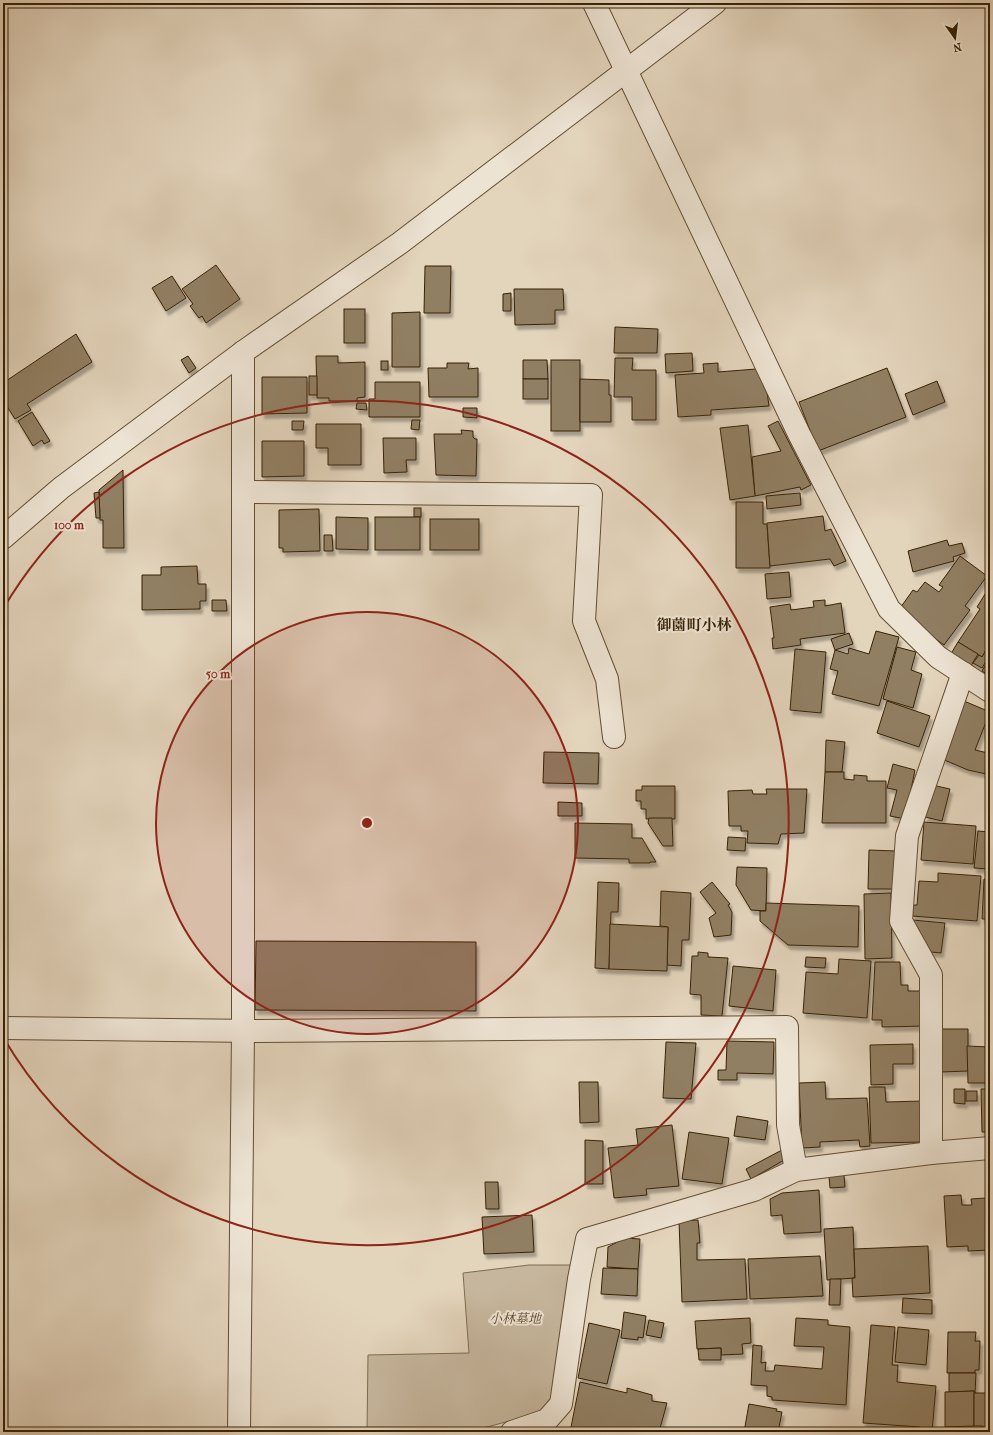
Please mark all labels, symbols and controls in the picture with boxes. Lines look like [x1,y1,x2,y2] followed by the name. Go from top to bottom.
[935,18,975,58] north arrow
[951,40,963,55] text: N
[54,518,85,532] text: 100 m
[656,616,732,634] district label: 御薗町小林
[206,667,231,681] text: 50 m
[360,816,374,830] centre of rings
[489,1311,543,1326] park label: 小林墓地

